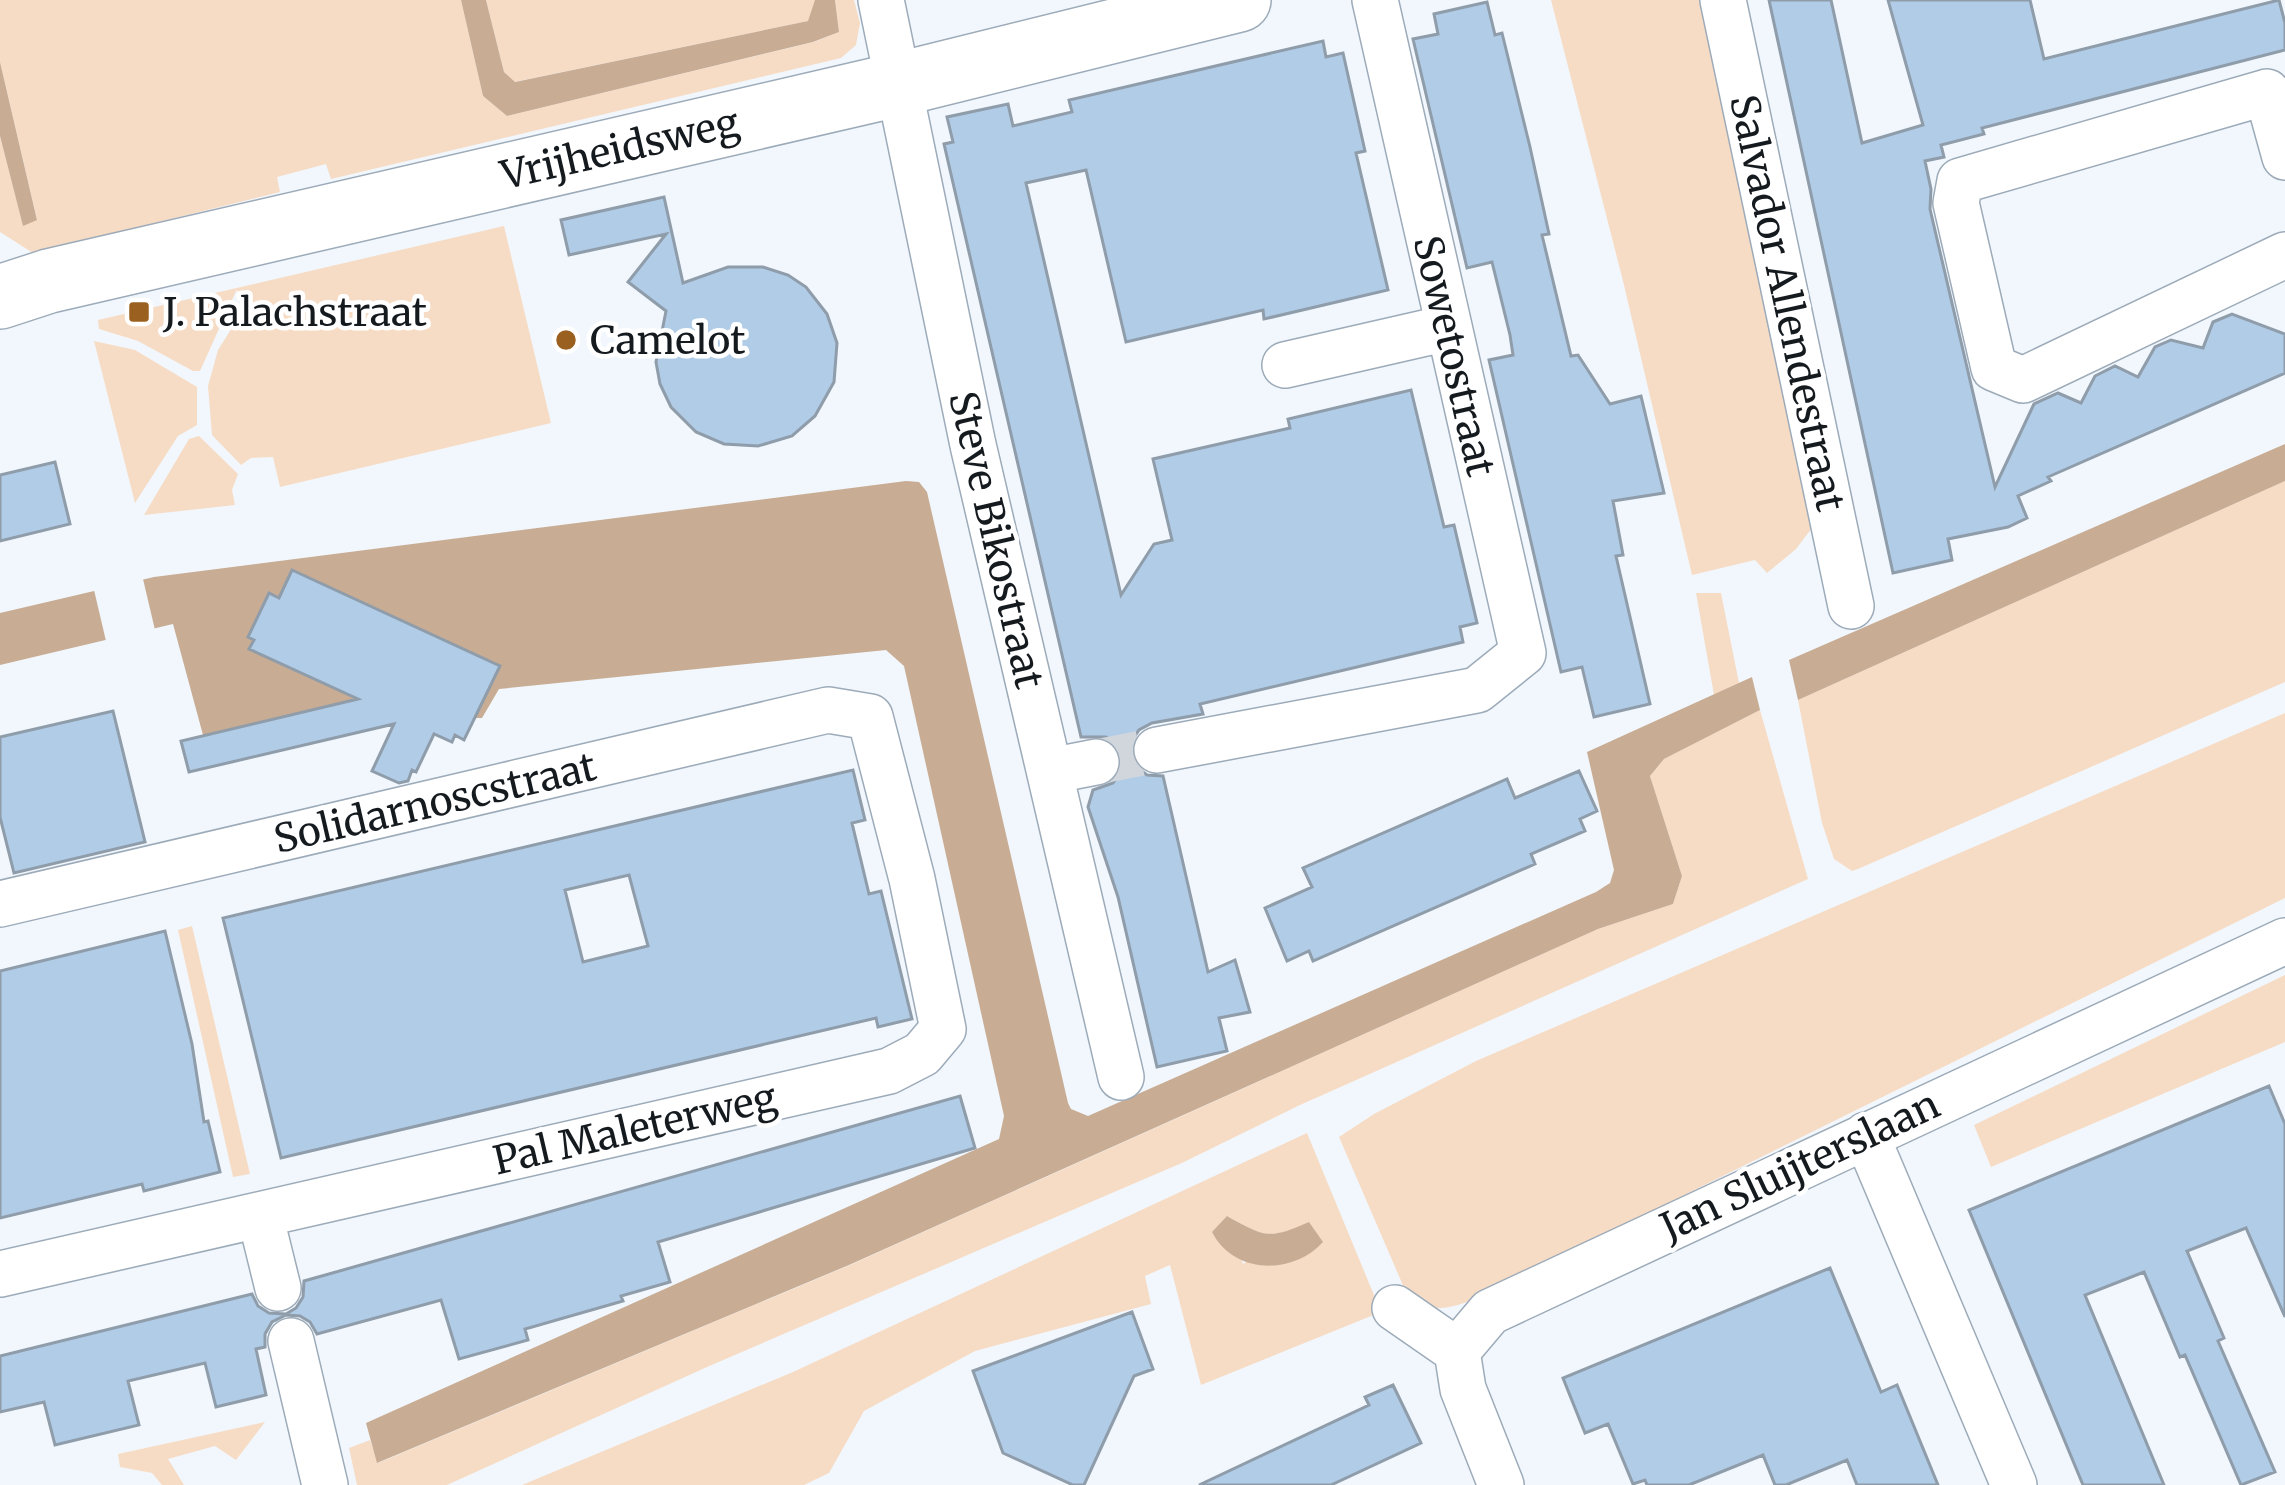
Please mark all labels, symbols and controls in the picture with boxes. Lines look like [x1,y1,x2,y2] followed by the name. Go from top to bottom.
[1719,90,1855,516] street label: Salvador Allendestraat
[495,98,744,200] street label: Vrijheidsweg
[1403,231,1505,481] street label: Sowetostraat
[162,288,427,337] place label: J. Palachstraat
[126,299,152,325] marker: J. Palachstraat
[590,316,745,365] place label: Camelot
[553,327,579,353] marker: Camelot
[938,387,1054,693] street label: Steve Bikostraat
[269,742,601,864] street label: Solidarnoscstraat
[488,1072,782,1185] street label: Pal Maleterweg
[1652,1080,1947,1252] street label: Jan Sluijterslaan

